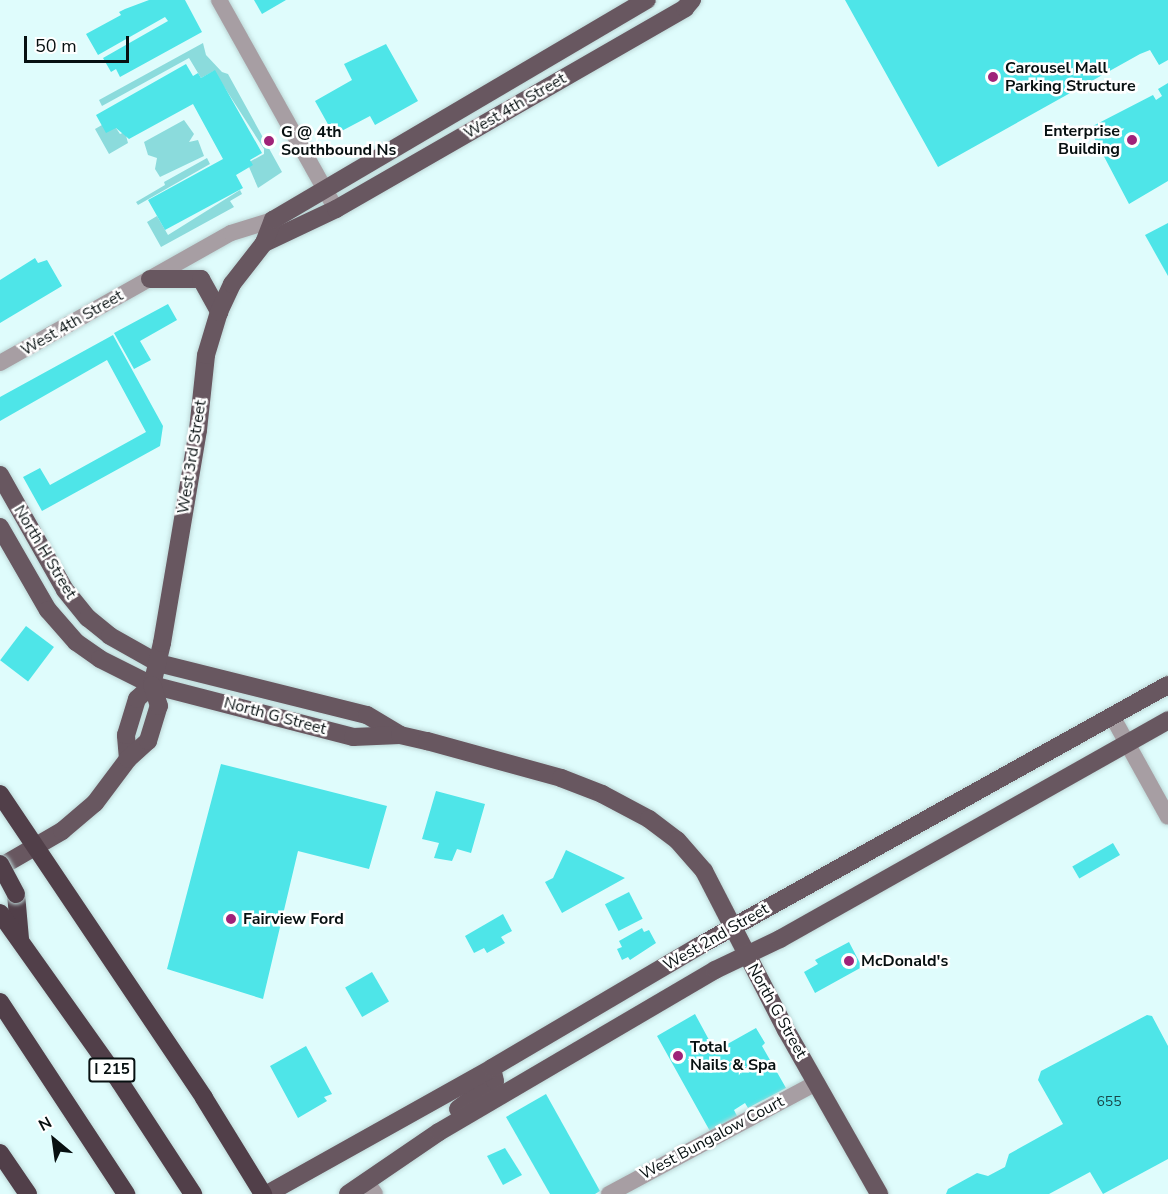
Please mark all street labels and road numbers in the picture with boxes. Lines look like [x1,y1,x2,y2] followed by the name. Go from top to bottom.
[461,69,569,143] street label: West 4th Street
[18,286,126,360] street label: West 4th Street
[174,399,210,515] street label: West 3rd Street
[10,502,80,602] street label: North H Street
[222,693,328,739] street label: North G Street
[660,899,772,975] street label: West 2nd Street
[743,960,811,1062] street label: North G Street
[88,1058,136,1082] road number: I 215
[637,1092,787,1184] street label: West Bungalow Court

